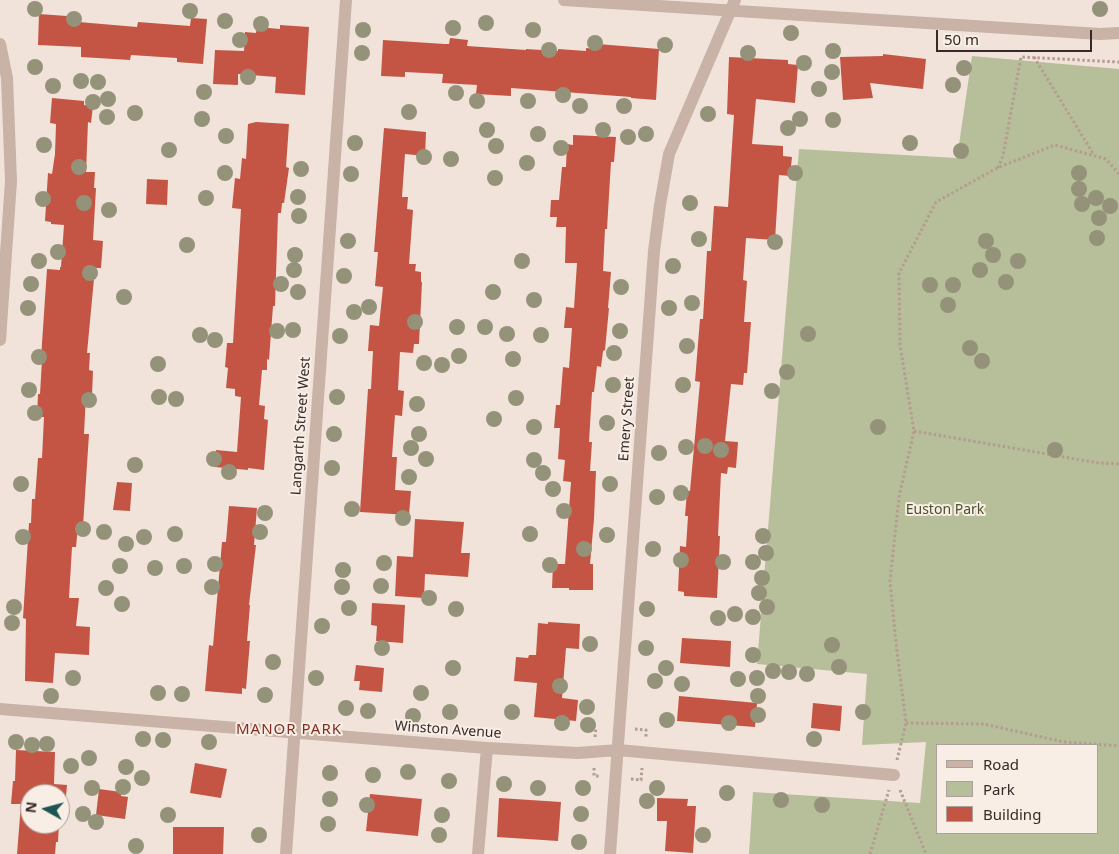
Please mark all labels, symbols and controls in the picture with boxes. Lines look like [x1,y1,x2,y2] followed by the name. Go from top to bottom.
[939,20,1095,52] scale bar
[944,29,979,49] text: 50 m
[288,356,314,496] street label: Langarth Street West
[616,376,638,462] street label: Emery Street
[906,502,984,518] park label: Euston Park
[394,718,502,742] street label: Winston Avenue
[235,721,343,739] district label: MANOR PARK
[936,744,1099,834] legend
[983,754,1019,774] text: Road
[983,779,1015,799] text: Park
[20,784,70,834] north arrow
[20,800,41,814] text: N
[983,804,1041,824] text: Building

